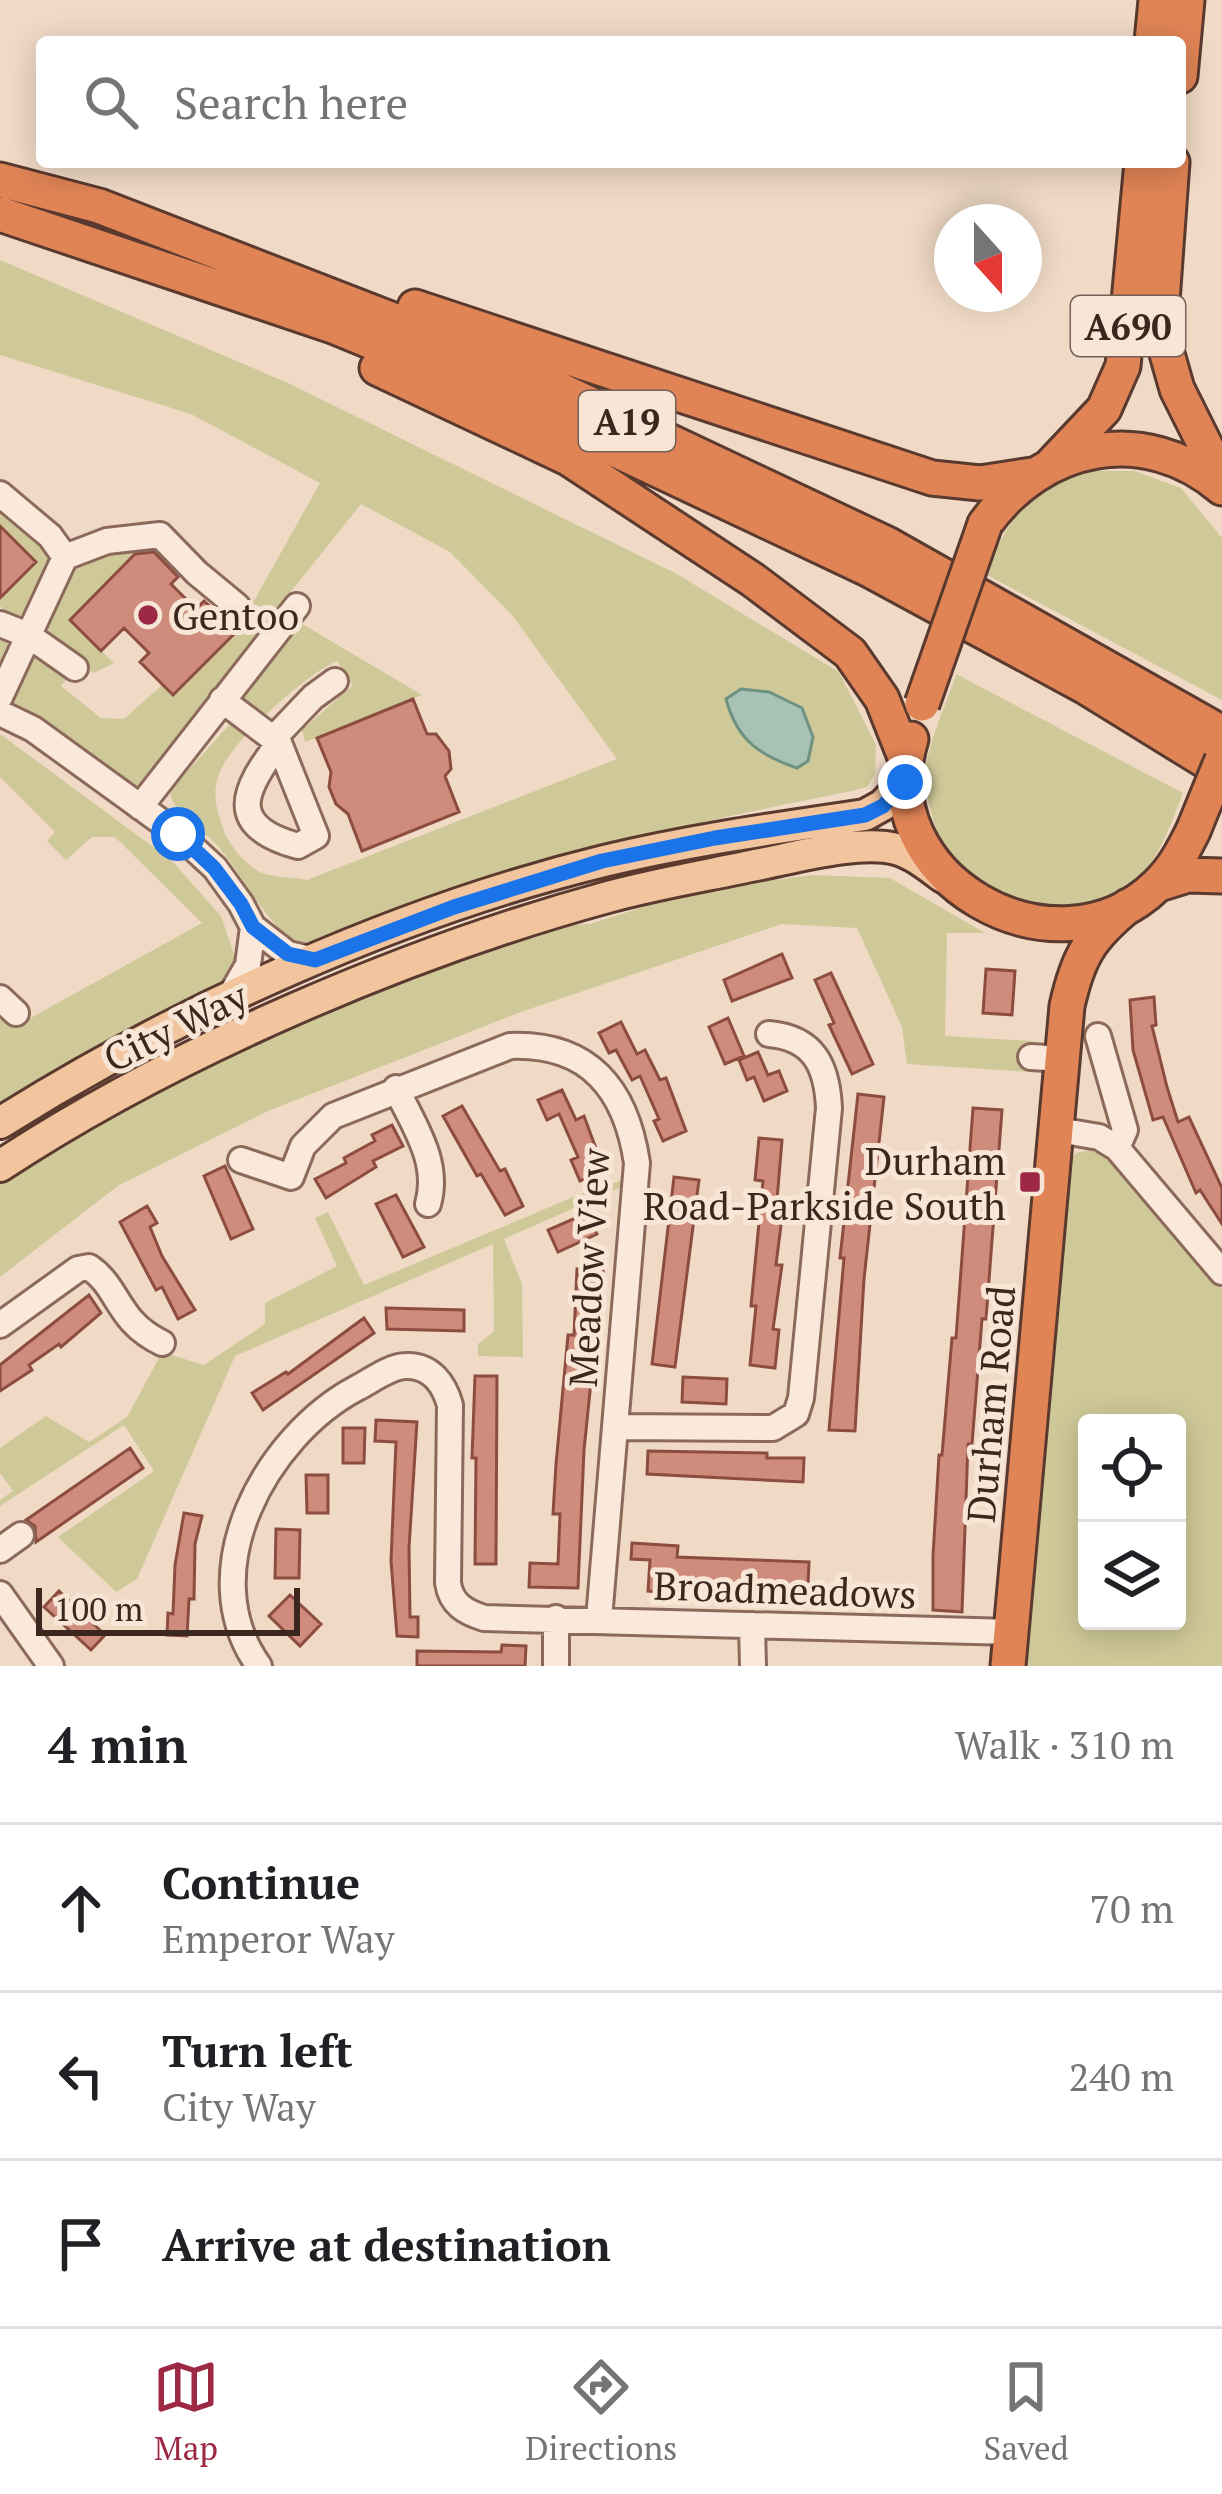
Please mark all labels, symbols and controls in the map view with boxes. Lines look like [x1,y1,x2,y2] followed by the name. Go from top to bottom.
[36,36,1186,168] search box
[78,69,144,135] icon: search
[174,72,408,132] text: Search here
[934,204,1042,312] north arrow
[1071,296,1185,356] road number: A690
[579,391,675,451] road number: A19
[172,589,299,641] place label: Gentoo
[135,602,161,628] marker: Gentoo
[878,755,932,809] route end
[151,807,205,861] route start
[95,968,257,1083] street label: City Way
[643,1134,1006,1231] place label: Durham Road-Parkside South
[556,1147,620,1389] street label: Meadow View
[1017,1169,1043,1195] marker: Durham Road-Parkside South
[954,1283,1026,1525] street label: Durham Road
[1078,1414,1186,1630] map controls
[1078,1414,1186,1522] button: locate
[1078,1522,1186,1630] button: layers
[653,1558,917,1620] street label: Broadmeadows
[36,1582,300,1635] scale bar
[54,1587,143,1630] text: 100 m
[48,1710,188,1778] text: 4 min
[955,1718,1174,1770] text: Walk · 310 m
[162,1852,360,1912] text: Continue
[48,1875,114,1941] icon: ahead
[1089,1882,1174,1934] text: 70 m
[162,1912,394,1964] text: Emperor Way
[162,2020,353,2080] text: Turn left
[48,2043,114,2109] icon: left
[1069,2050,1174,2102] text: 240 m
[162,2080,316,2132] text: City Way
[48,2211,114,2277] icon: arrive
[162,2214,611,2274] text: Arrive at destination
[153,2354,219,2469] tab: Map
[525,2354,677,2469] tab: Directions
[984,2354,1069,2469] tab: Saved

